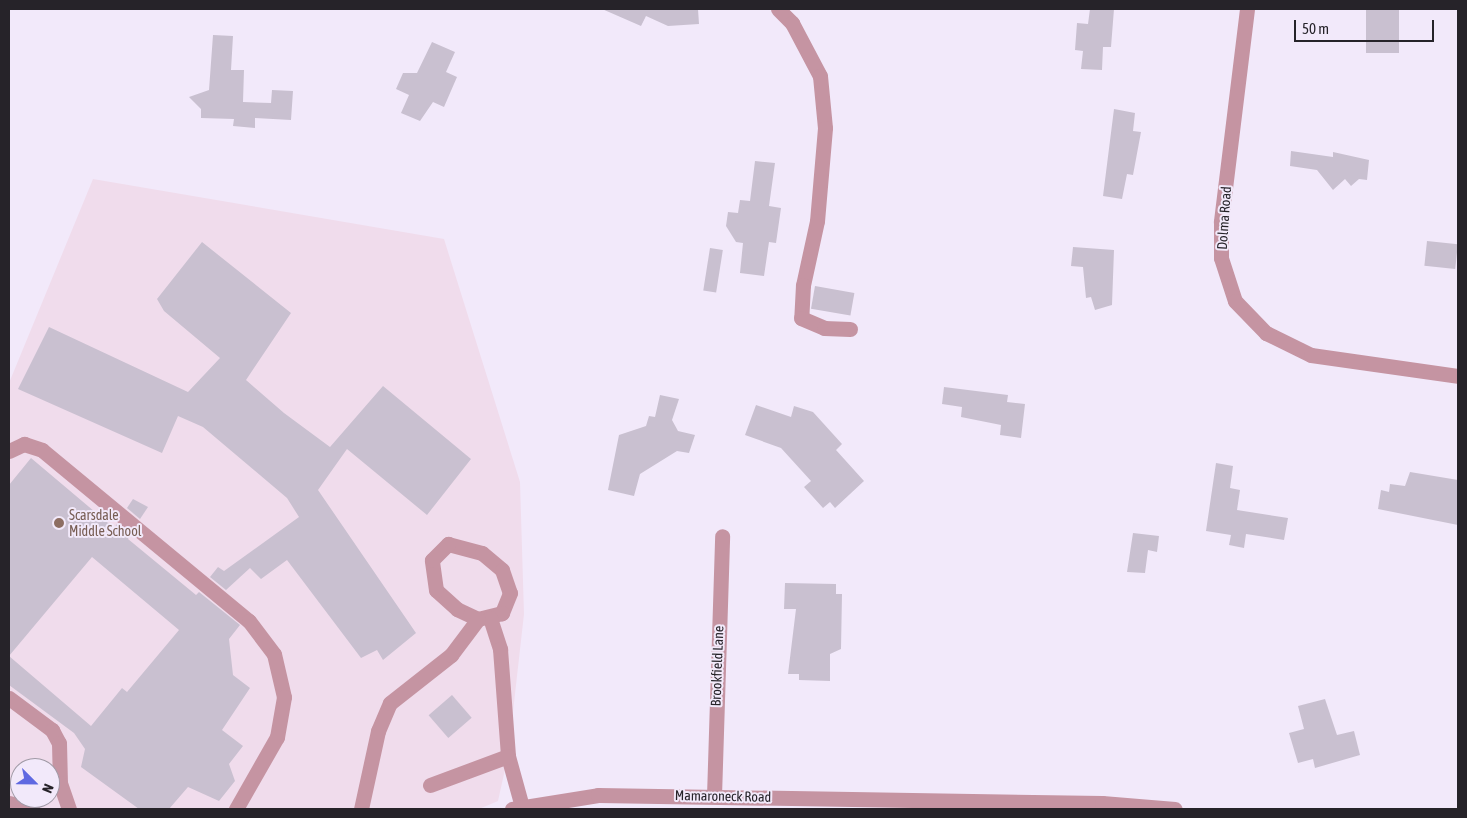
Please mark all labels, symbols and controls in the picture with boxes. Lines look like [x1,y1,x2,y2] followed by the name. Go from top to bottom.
[1297,10,1437,42] scale bar
[1302,20,1329,37] text: 50 m
[1213,186,1235,250] street label: Dolma Road
[69,507,141,540] place label: Scarsdale Middle School
[53,517,65,529] marker: Scarsdale Middle School
[707,625,727,707] street label: Brookfield Lane
[10,758,60,808] north arrow
[39,782,57,795] text: N
[675,787,771,805] street label: Mamaroneck Road

